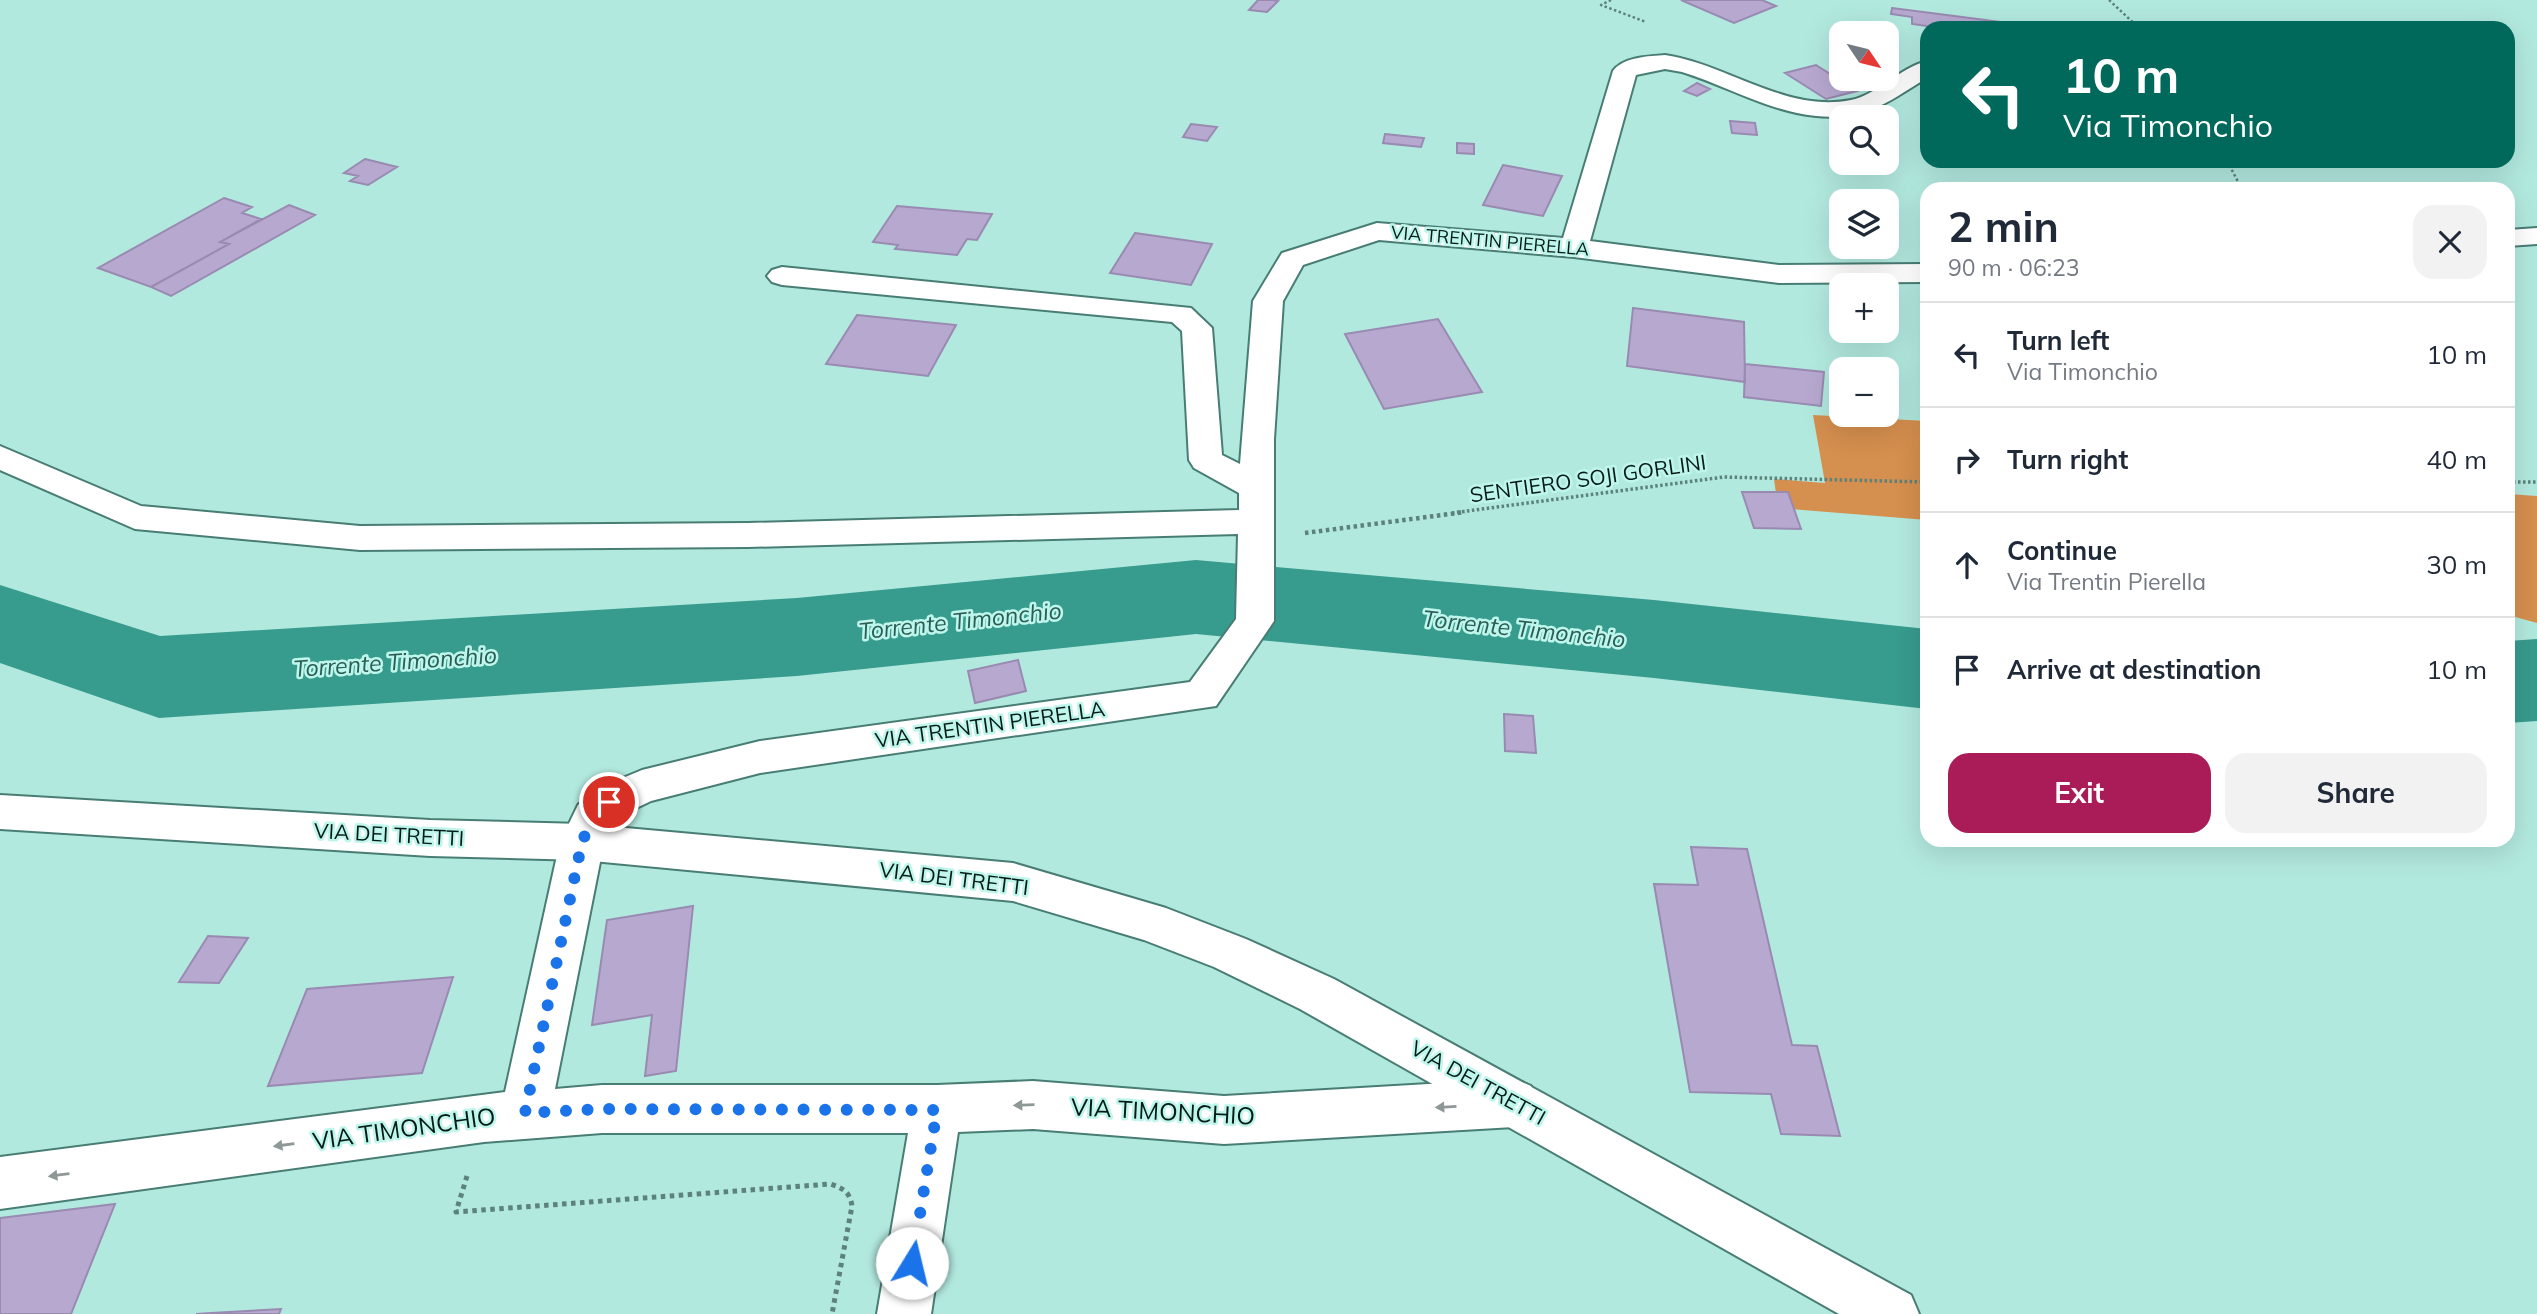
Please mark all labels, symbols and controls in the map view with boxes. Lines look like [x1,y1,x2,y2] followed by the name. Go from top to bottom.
[1829,21,1899,91] north arrow
[1829,21,1899,427] map controls
[2063,44,2179,105] text: 10 m
[1948,49,2039,140] icon: left
[1829,105,1899,175] button: search
[2063,105,2273,145] text: Via Timonchio
[1829,189,1899,259] button: layers
[1948,200,2059,253] text: 2 min
[2413,205,2487,279] button: close
[1390,220,1590,261] street label: VIA TRENTIN PIERELLA
[1948,253,2080,282] text: 90 m · 06:23
[1829,273,1899,343] button: +
[2007,324,2109,357] text: Turn left
[1948,336,1986,374] icon: left
[2426,338,2487,371] text: 10 m
[1829,357,1899,427] button: −
[2007,357,2158,386] text: Via Timonchio
[1948,441,1986,479] icon: right
[2007,443,2128,476] text: Turn right
[2426,443,2487,476] text: 40 m
[1468,449,1708,507] street label: SENTIERO SOJI GORLINI
[2007,534,2117,567] text: Continue
[1948,546,1986,584] icon: ahead
[2426,548,2487,581] text: 30 m
[2007,567,2206,596] text: Via Trentin Pierella
[857,595,1063,646] water label: Torrente Timonchio
[1421,603,1627,654] water label: Torrente Timonchio
[292,640,498,683] water label: Torrente Timonchio
[1948,651,1986,689] icon: arrive
[2007,653,2262,686] text: Arrive at destination
[2426,653,2487,686] text: 10 m
[873,695,1107,753] street label: VIA TRENTIN PIERELLA
[1948,753,2211,833] button: Exit
[2225,753,2487,833] button: Share
[579,772,639,832] pin
[590,783,628,821] icon: arrive
[313,817,465,851] street label: VIA DEI TRETTI
[878,856,1030,900] street label: VIA DEI TRETTI
[1406,1034,1551,1130] street label: VIA DEI TRETTI
[1070,1091,1256,1131] street label: VIA TIMONCHIO
[311,1100,497,1156] street label: VIA TIMONCHIO
[1013,1100,1035,1111] one-way arrow
[1435,1102,1457,1113] one-way arrow
[273,1140,295,1151] one-way arrow
[48,1170,70,1181] one-way arrow
[875,1226,949,1300] position arrow

